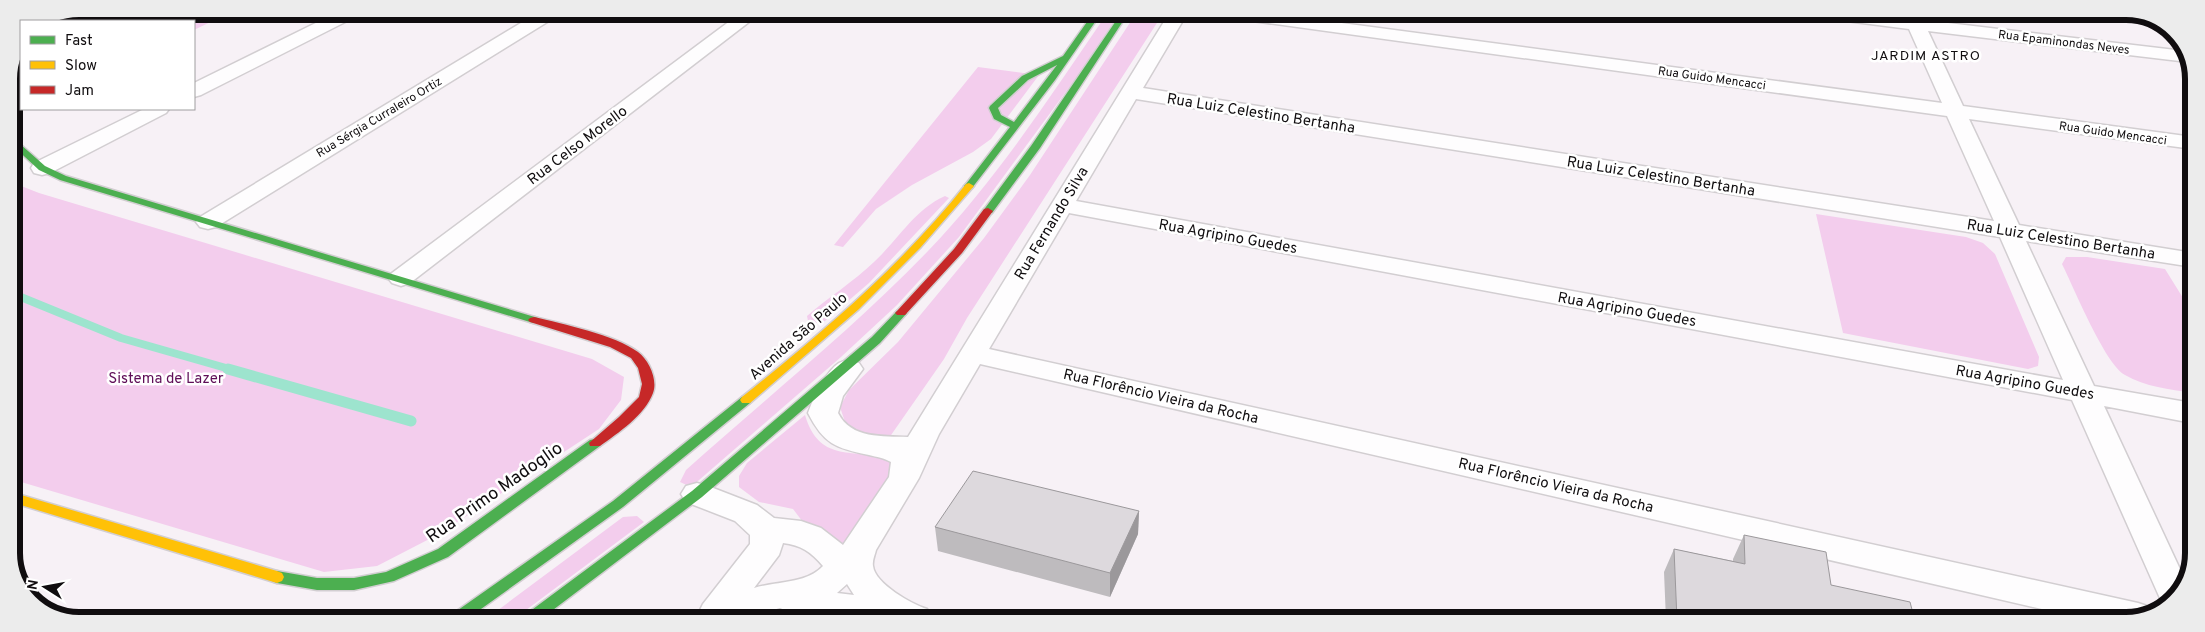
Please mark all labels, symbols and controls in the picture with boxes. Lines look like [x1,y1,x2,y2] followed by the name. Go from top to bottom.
[20,20,195,110] legend
[1997,27,2131,59] street label: Rua Epaminondas Neves
[65,32,93,51] text: Fast
[1871,48,1981,65] district label: JARDIM ASTRO
[65,57,97,76] text: Slow
[1657,63,1767,94] street label: Rua Guido Mencacci
[314,74,445,162] street label: Rua Sérgia Curraleiro Ortiz
[65,82,94,101] text: Jam
[1165,90,1356,139] street label: Rua Luiz Celestino Bertanha
[524,102,632,190] street label: Rua Celso Morello
[2058,118,2168,149] street label: Rua Guido Mencacci
[1565,153,1756,202] street label: Rua Luiz Celestino Bertanha
[1011,164,1094,284] street label: Rua Fernando Silva
[1157,216,1299,259] street label: Rua Agripino Guedes
[1965,216,2156,265] street label: Rua Luiz Celestino Bertanha
[746,289,852,385] street label: Avenida São Paulo
[1556,289,1698,332] street label: Rua Agripino Guedes
[1954,362,2096,405] street label: Rua Agripino Guedes
[1061,366,1260,429] street label: Rua Florêncio Vieira da Rocha
[108,370,224,389] park label: Sistema de Lazer
[422,437,568,549] street label: Rua Primo Madoglio
[1456,455,1655,518] street label: Rua Florêncio Vieira da Rocha
[20,562,70,612] north arrow
[24,578,43,591] text: N

